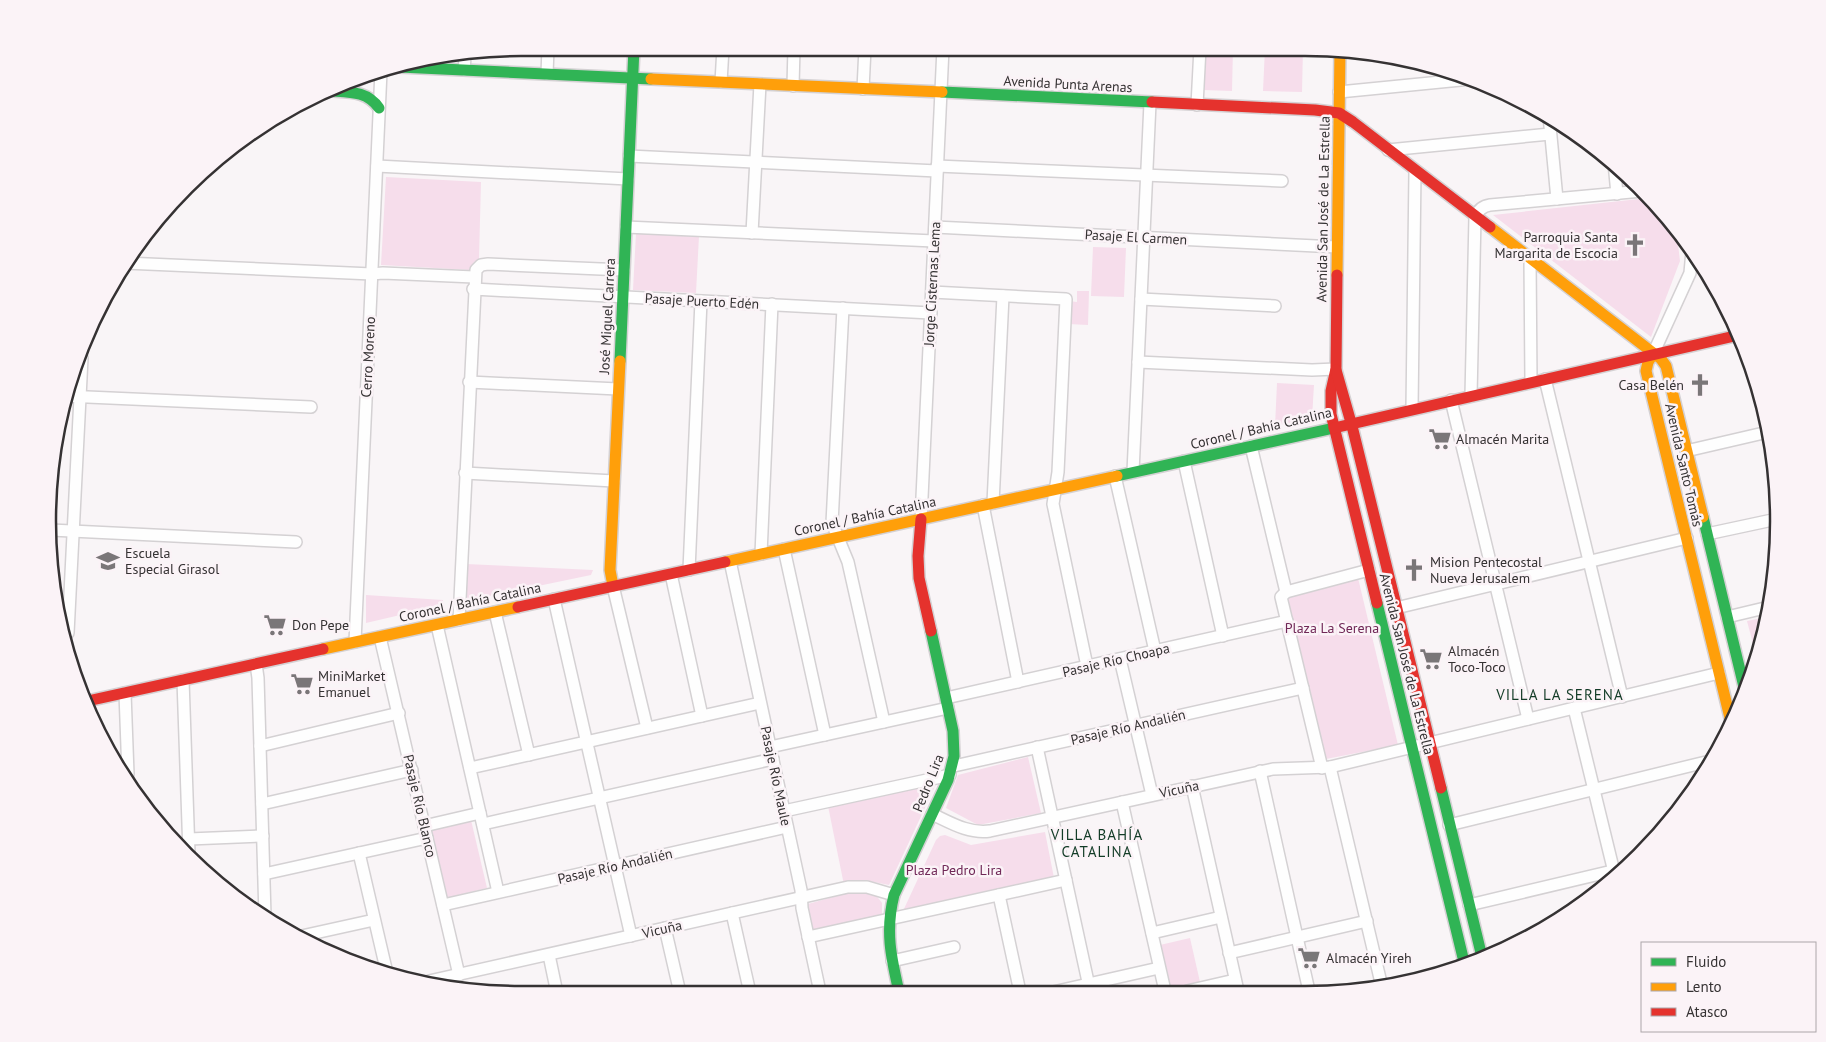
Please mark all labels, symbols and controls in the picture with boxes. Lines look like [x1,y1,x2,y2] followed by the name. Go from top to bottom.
[1003,72,1133,96] street label: Avenida Punta Arenas
[1312,116,1334,302] street label: Avenida San José de La Estrella
[920,221,944,348] street label: Jorge Cisternas Lema
[1084,225,1188,249] street label: Pasaje El Carmen
[1495,228,1618,262] place label: Parroquia Santa Margarita de Escocia
[1622,232,1648,258] church icon: Parroquia Santa Margarita de Escocia
[595,257,619,375] street label: José Miguel Carrera
[644,289,760,313] street label: Pasaje Puerto Edén
[357,316,379,398] street label: Cerro Moreno
[1687,372,1713,398] church icon: Casa Belén
[1619,376,1684,394] place label: Casa Belén
[1661,402,1707,529] street label: Avenida Santo Tomás
[1189,403,1334,453] street label: Coronel / Bahía Catalina
[1427,426,1453,452] supermarket icon: Almacén Marita
[1456,430,1549,448] place label: Almacén Marita
[792,492,938,540] street label: Coronel / Bahía Catalina
[125,544,219,578] place label: Escuela Especial Girasol
[95,548,121,574] school or university icon: Escuela Especial Girasol
[1430,553,1542,587] place label: Mision Pentecostal Nueva Jerusalem
[1401,557,1427,583] church icon: Mision Pentecostal Nueva Jerusalem
[1376,571,1438,757] street label: Avenida San José de La Estrella
[397,578,543,626] street label: Coronel / Bahía Catalina
[262,612,288,638] supermarket icon: Don Pepe
[292,616,349,634] place label: Don Pepe
[1285,619,1379,637] park label: Plaza La Serena
[1061,639,1171,681] street label: Pasaje Río Choapa
[1448,642,1506,676] place label: Almacén Toco-Toco
[1418,646,1444,672] supermarket icon: Almacén Toco-Toco
[318,667,386,701] place label: MiniMarket Emanuel
[289,671,315,697] supermarket icon: MiniMarket Emanuel
[1495,685,1624,704] district label: VILLA LA SERENA
[1069,705,1187,749] street label: Pasaje Río Andalién
[757,724,795,828] street label: Pasaje Río Maule
[908,751,948,814] street label: Pedro Lira
[399,753,441,859] street label: Pasaje Río Blanco
[1157,776,1201,802] street label: Vicuña
[1050,825,1143,861] district label: VILLA BAHÍA CATALINA
[556,844,674,888] street label: Pasaje Río Andalién
[906,861,1002,879] park label: Plaza Pedro Lira
[639,916,684,943] street label: Vicuña
[1641,942,1816,1032] legend
[1296,945,1322,971] supermarket icon: Almacén Yireh
[1326,949,1412,967] place label: Almacén Yireh
[1686,952,1726,971] text: Fluido
[1686,977,1722,996] text: Lento
[1686,1002,1728,1021] text: Atasco

